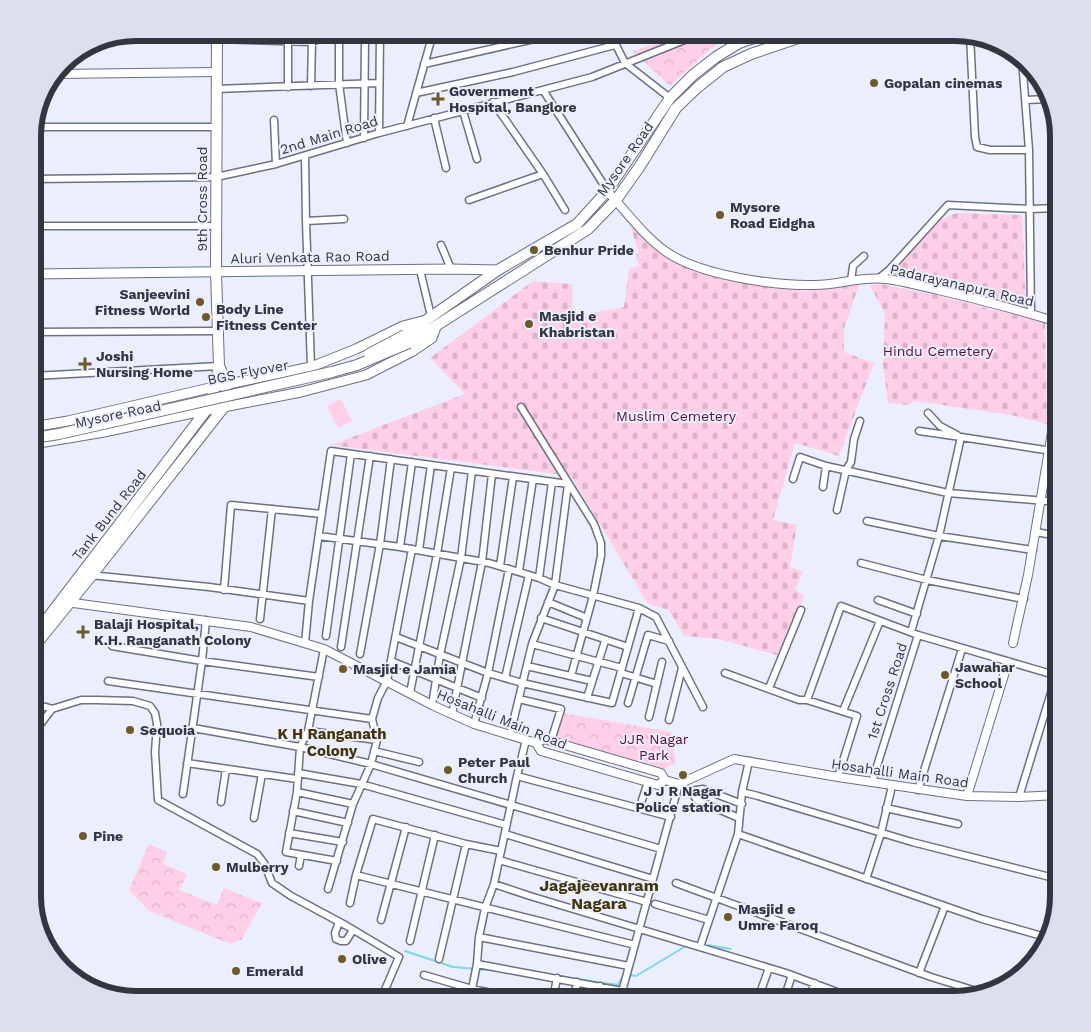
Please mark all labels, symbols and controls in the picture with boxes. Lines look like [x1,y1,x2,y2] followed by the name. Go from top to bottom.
[884,75,1003,91] place label: Gopalan cinemas
[868,77,880,89] marker: Gopalan cinemas
[449,83,577,115] place label: Government Hospital, Banglore
[431,92,445,106] marker: Government Hospital, Banglore
[278,113,380,157] street label: 2nd Main Road
[593,119,657,199] street label: Mysore Road
[194,146,210,252] street label: 9th Cross Road
[730,199,816,231] place label: Mysore Road Eidgha
[714,209,726,221] marker: Mysore Road Eidgha
[544,242,634,258] place label: Benhur Pride
[528,244,540,256] marker: Benhur Pride
[230,248,390,266] street label: Aluri Venkata Rao Road
[888,261,1036,309] street label: Padarayanapura Road
[95,286,190,318] place label: Sanjeevini Fitness World
[194,296,206,308] marker: Sanjeevini Fitness World
[216,301,317,333] place label: Body Line Fitness Center
[539,308,615,340] place label: Masjid e Khabristan
[200,311,212,323] marker: Body Line Fitness Center
[523,318,535,330] marker: Masjid e Khabristan
[883,343,994,359] park label: Hindu Cemetery
[96,348,193,380] place label: Joshi Nursing Home
[206,356,290,388] street label: BGS Flyover
[78,357,92,371] marker: Joshi Nursing Home
[74,397,162,431] street label: Mysore Road
[616,408,737,424] park label: Muslim Cemetery
[69,467,149,563] street label: Tank Bund Road
[94,616,251,648] place label: Balaji Hospital, K.H. Ranganath Colony
[76,625,90,639] marker: Balaji Hospital, K.H. Ranganath Colony
[864,641,910,741] street label: 1st Cross Road
[955,659,1015,691] place label: Jawahar School
[353,661,457,677] place label: Masjid e Jamia
[337,663,349,675] marker: Masjid e Jamia
[939,669,951,681] marker: Jawahar School
[435,686,569,752] street label: Hosahalli Main Road
[140,722,196,738] place label: Sequoia
[124,724,136,736] marker: Sequoia
[277,725,387,760] district label: K H Ranganath Colony
[619,731,689,763] park label: JJR Nagar Park
[458,754,530,786] place label: Peter Paul Church
[830,755,970,791] street label: Hosahalli Main Road
[442,764,454,776] marker: Peter Paul Church
[677,769,689,781] marker: J J R Nagar Police station
[635,783,731,815] place label: J J R Nagar Police station
[93,828,123,844] place label: Pine
[77,830,89,842] marker: Pine
[226,859,289,875] place label: Mulberry
[210,861,222,873] marker: Mulberry
[539,876,659,913] district label: Jagajeevanram Nagara
[738,901,818,933] place label: Masjid e Umre Faroq
[722,911,734,923] marker: Masjid e Umre Faroq
[352,951,387,967] place label: Olive
[336,953,348,965] marker: Olive
[246,963,304,979] place label: Emerald
[230,965,242,977] marker: Emerald

